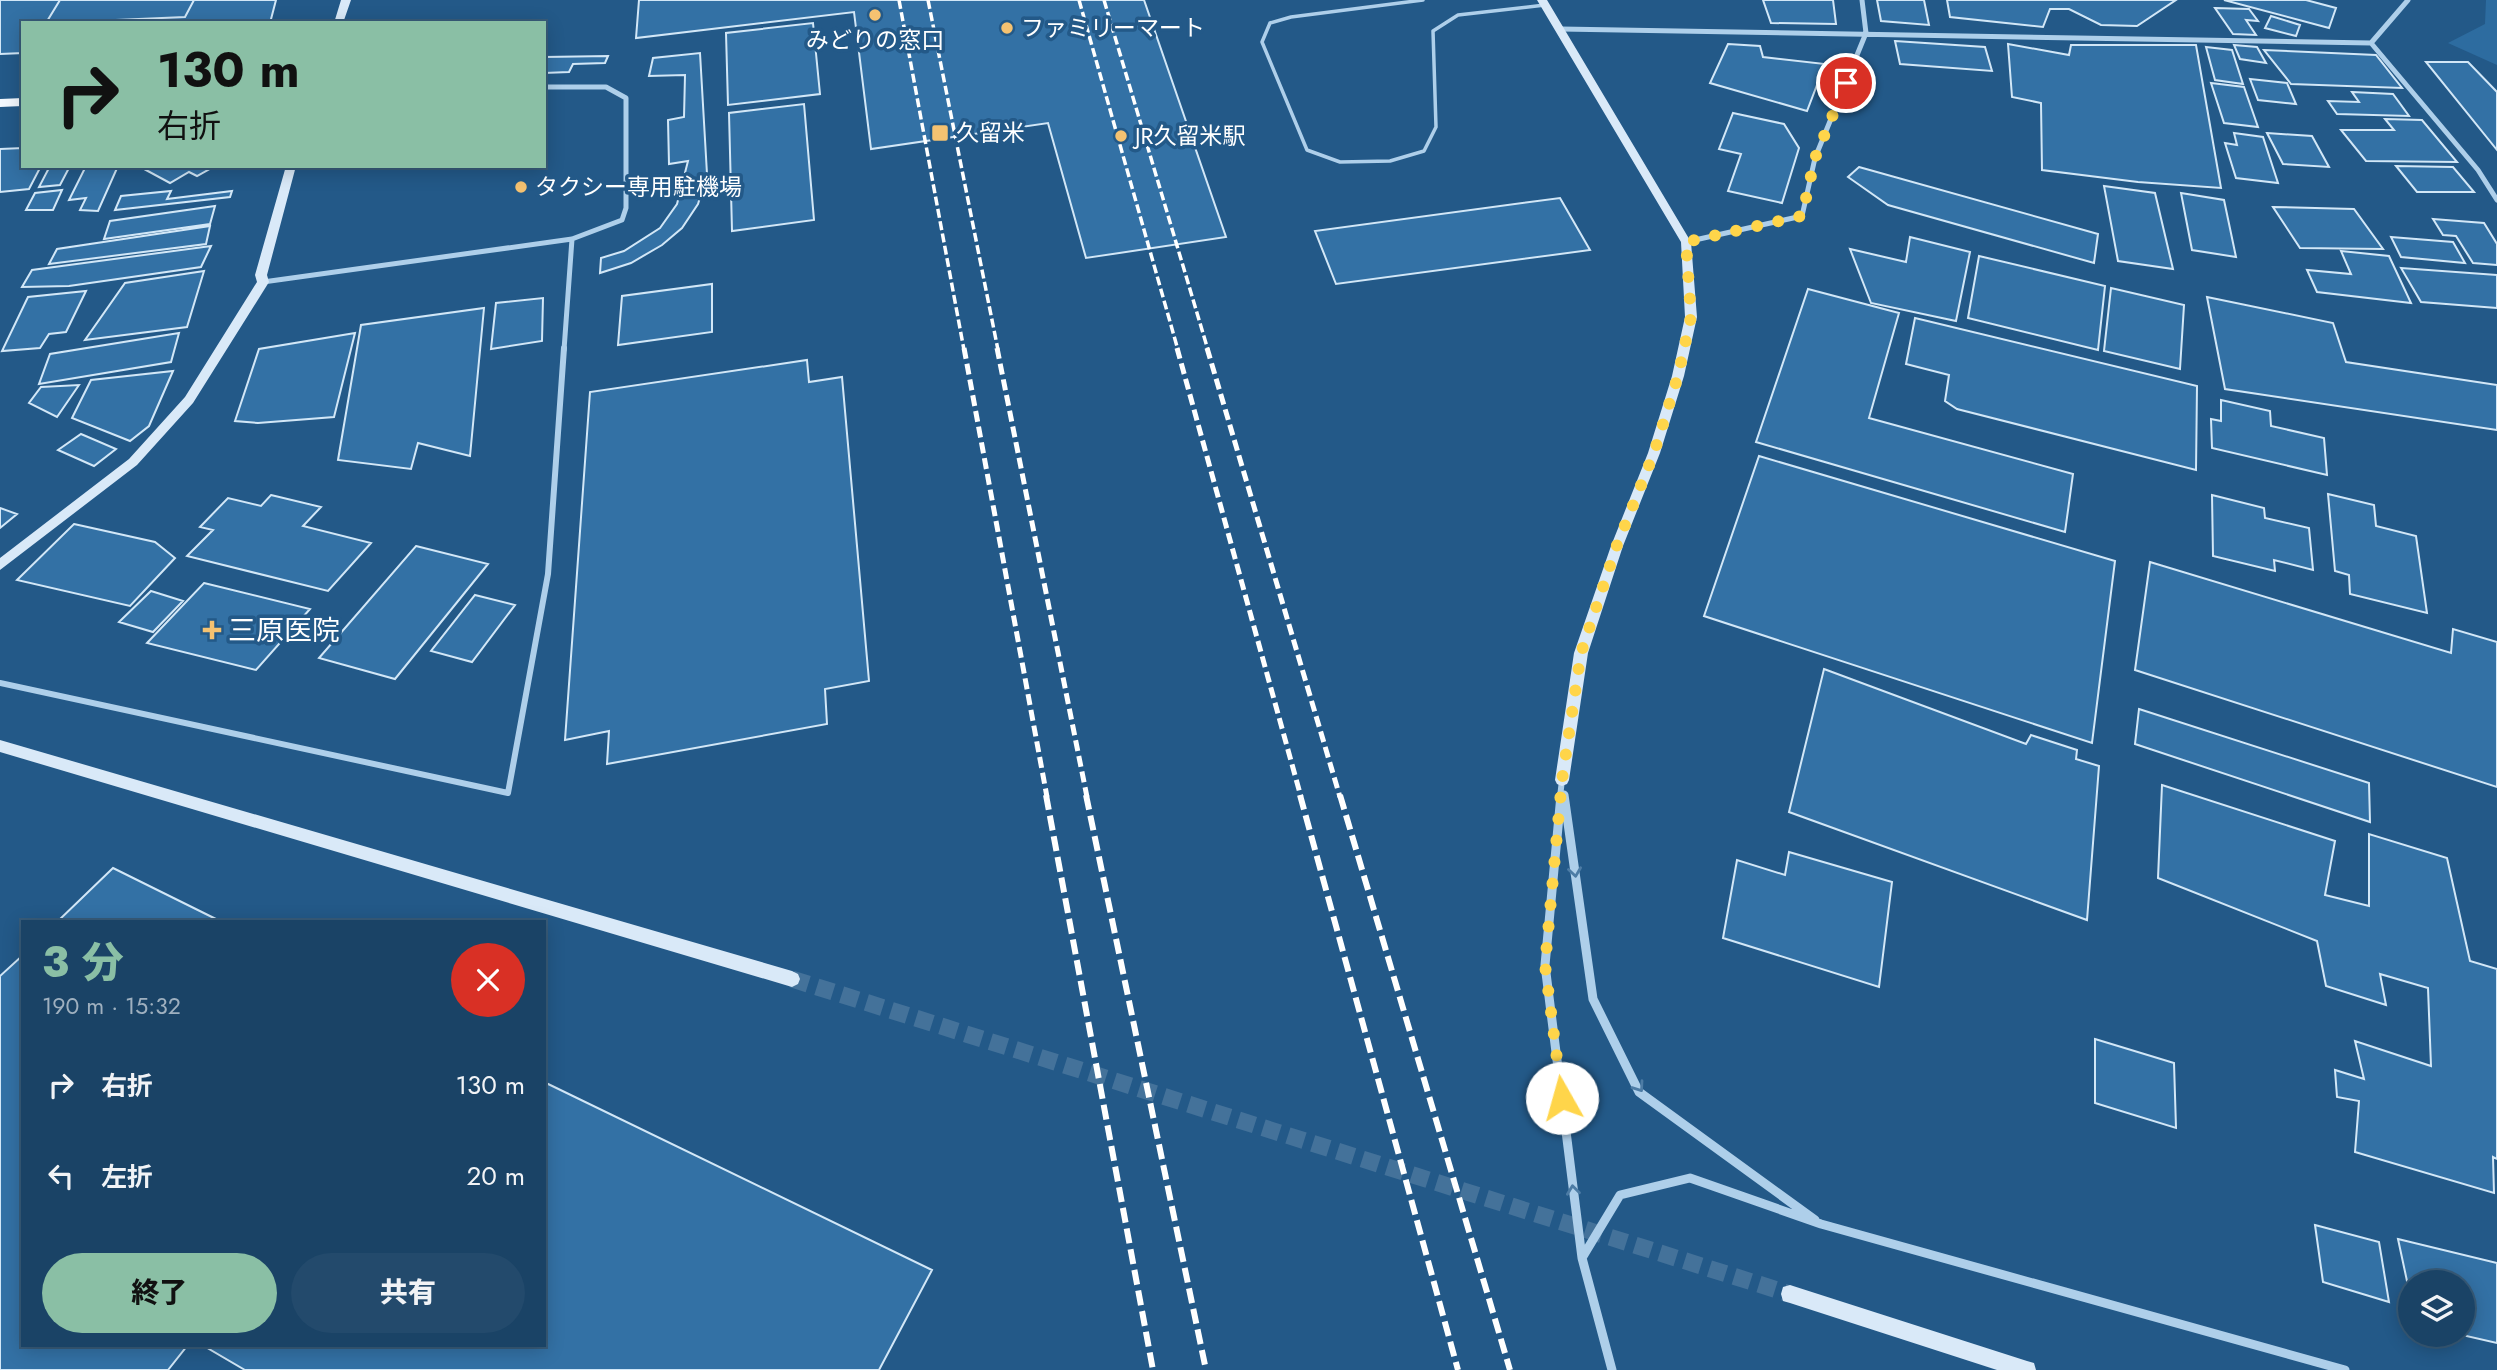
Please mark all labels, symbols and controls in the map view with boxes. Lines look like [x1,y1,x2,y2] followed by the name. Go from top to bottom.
[867,7,883,23] marker: みどりの窓口
[1021,11,1205,45] place label: ファミリーマート
[999,20,1015,36] marker: ファミリーマート
[806,23,944,57] place label: みどりの窓口
[157,35,300,105] text: 130 m
[42,49,133,140] icon: right
[1816,53,1876,113] pin
[1827,64,1865,102] icon: arrive
[157,103,221,149] text: 右折
[956,116,1025,150] place label: 久留米
[1132,119,1245,153] place label: JR久留米駅
[930,123,950,143] marker: 久留米
[1113,128,1129,144] marker: JR久留米駅
[535,170,742,204] place label: タクシー専用駐機場
[513,179,529,195] marker: タクシー専用駐機場
[228,610,340,651] place label: 三原医院
[202,620,222,640] marker: 三原医院
[1568,866,1583,878] one-way arrow
[42,932,124,993] text: 3 分
[451,943,525,1017] button: close
[42,989,181,1023] text: 190 m · 15:32
[1525,1061,1599,1135] position arrow
[42,1066,80,1104] icon: right
[455,1066,525,1104] text: 130 m
[101,1067,153,1105] text: 右折
[1630,1079,1643,1092] one-way arrow
[42,1157,80,1195] icon: left
[467,1157,525,1195] text: 20 m
[101,1158,153,1196] text: 左折
[1566,1184,1581,1196] one-way arrow
[42,1253,277,1333] button: 終了
[291,1253,525,1333] button: 共有
[2398,1270,2475,1347] map controls
[2398,1270,2475,1347] button: layers

